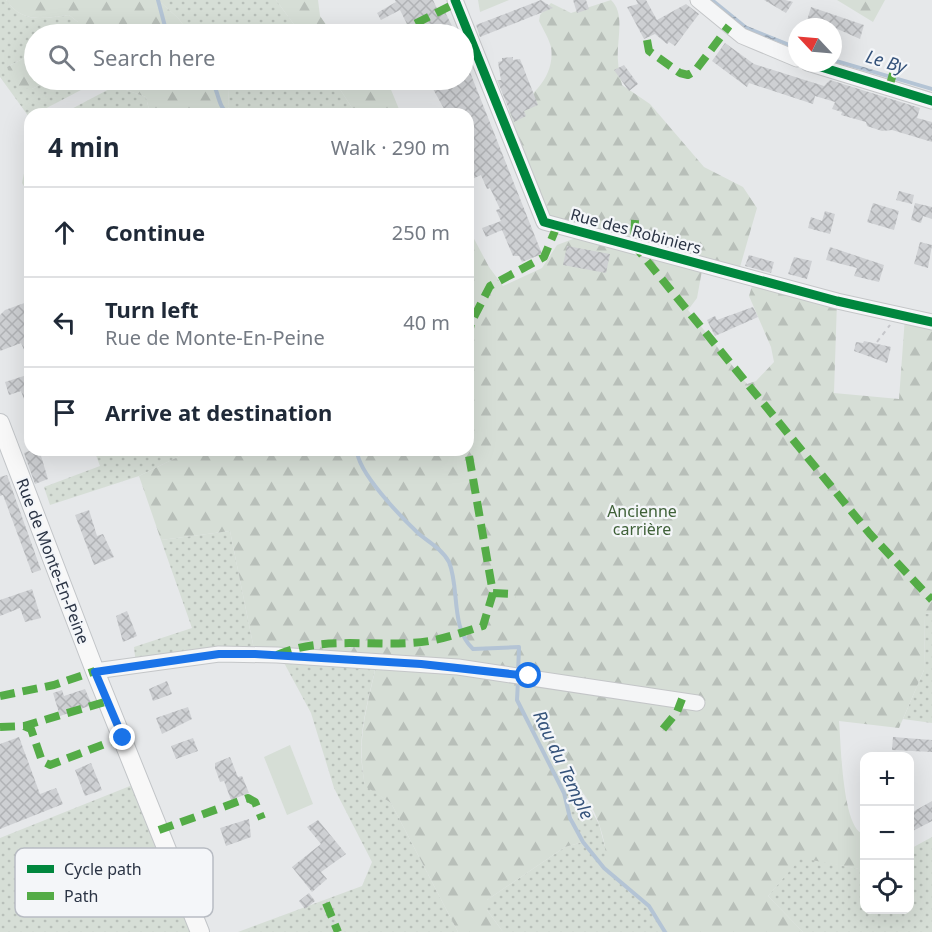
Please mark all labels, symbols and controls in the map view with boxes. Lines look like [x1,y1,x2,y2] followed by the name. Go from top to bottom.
[788,18,842,72] north arrow
[24,24,474,90] search box
[45,41,78,74] icon: search
[93,42,215,72] text: Search here
[863,44,911,79] water label: Le By
[48,129,120,165] text: 4 min
[331,134,450,161] text: Walk · 290 m
[568,203,704,259] street label: Rue des Robiniers
[48,216,81,249] icon: ahead
[105,217,205,247] text: Continue
[392,219,450,246] text: 250 m
[105,294,199,324] text: Turn left
[48,306,81,339] icon: left
[403,309,450,336] text: 40 m
[105,324,325,351] text: Rue de Monte-En-Peine
[48,396,81,429] icon: arrive
[105,397,332,427] text: Arrive at destination
[11,475,95,647] street label: Rue de Monte-En-Peine
[607,500,677,540] park label: Ancienne carrière
[515,662,541,688] route start
[528,706,600,823] water label: Rau du Temple
[109,724,135,750] route end
[860,752,914,914] map controls
[860,752,914,806] button: +
[860,806,914,860] button: −
[15,848,213,917] legend
[64,858,142,880] text: Cycle path
[860,860,914,914] button: locate
[64,885,98,907] text: Path

